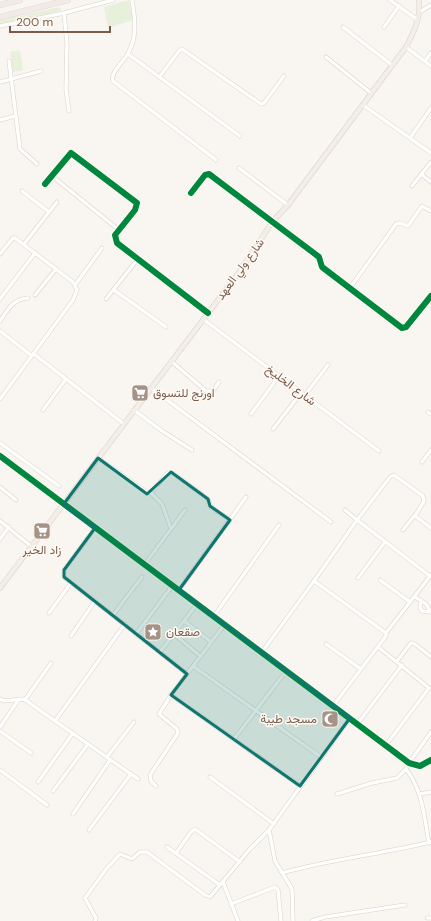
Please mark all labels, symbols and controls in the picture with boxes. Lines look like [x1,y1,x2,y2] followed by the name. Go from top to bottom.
[10,8,110,34] scale bar
[16,14,53,30] text: 200 m
[212,235,269,304] street label: شارع ولي العهد
[262,361,319,410] street label: شارع الخليخ
[130,383,150,403] supermarket icon: اورنج للتسوق
[153,385,215,402] place label: اورنج للتسوق
[32,521,52,541] supermarket icon: زاد الخير
[22,542,61,558] place label: زاد الخير
[143,622,163,642] place icon: صقعان
[166,624,200,640] place label: صقعان
[320,709,340,729] mosque icon: مسجد طيبة
[260,711,317,727] place label: مسجد طيبة

